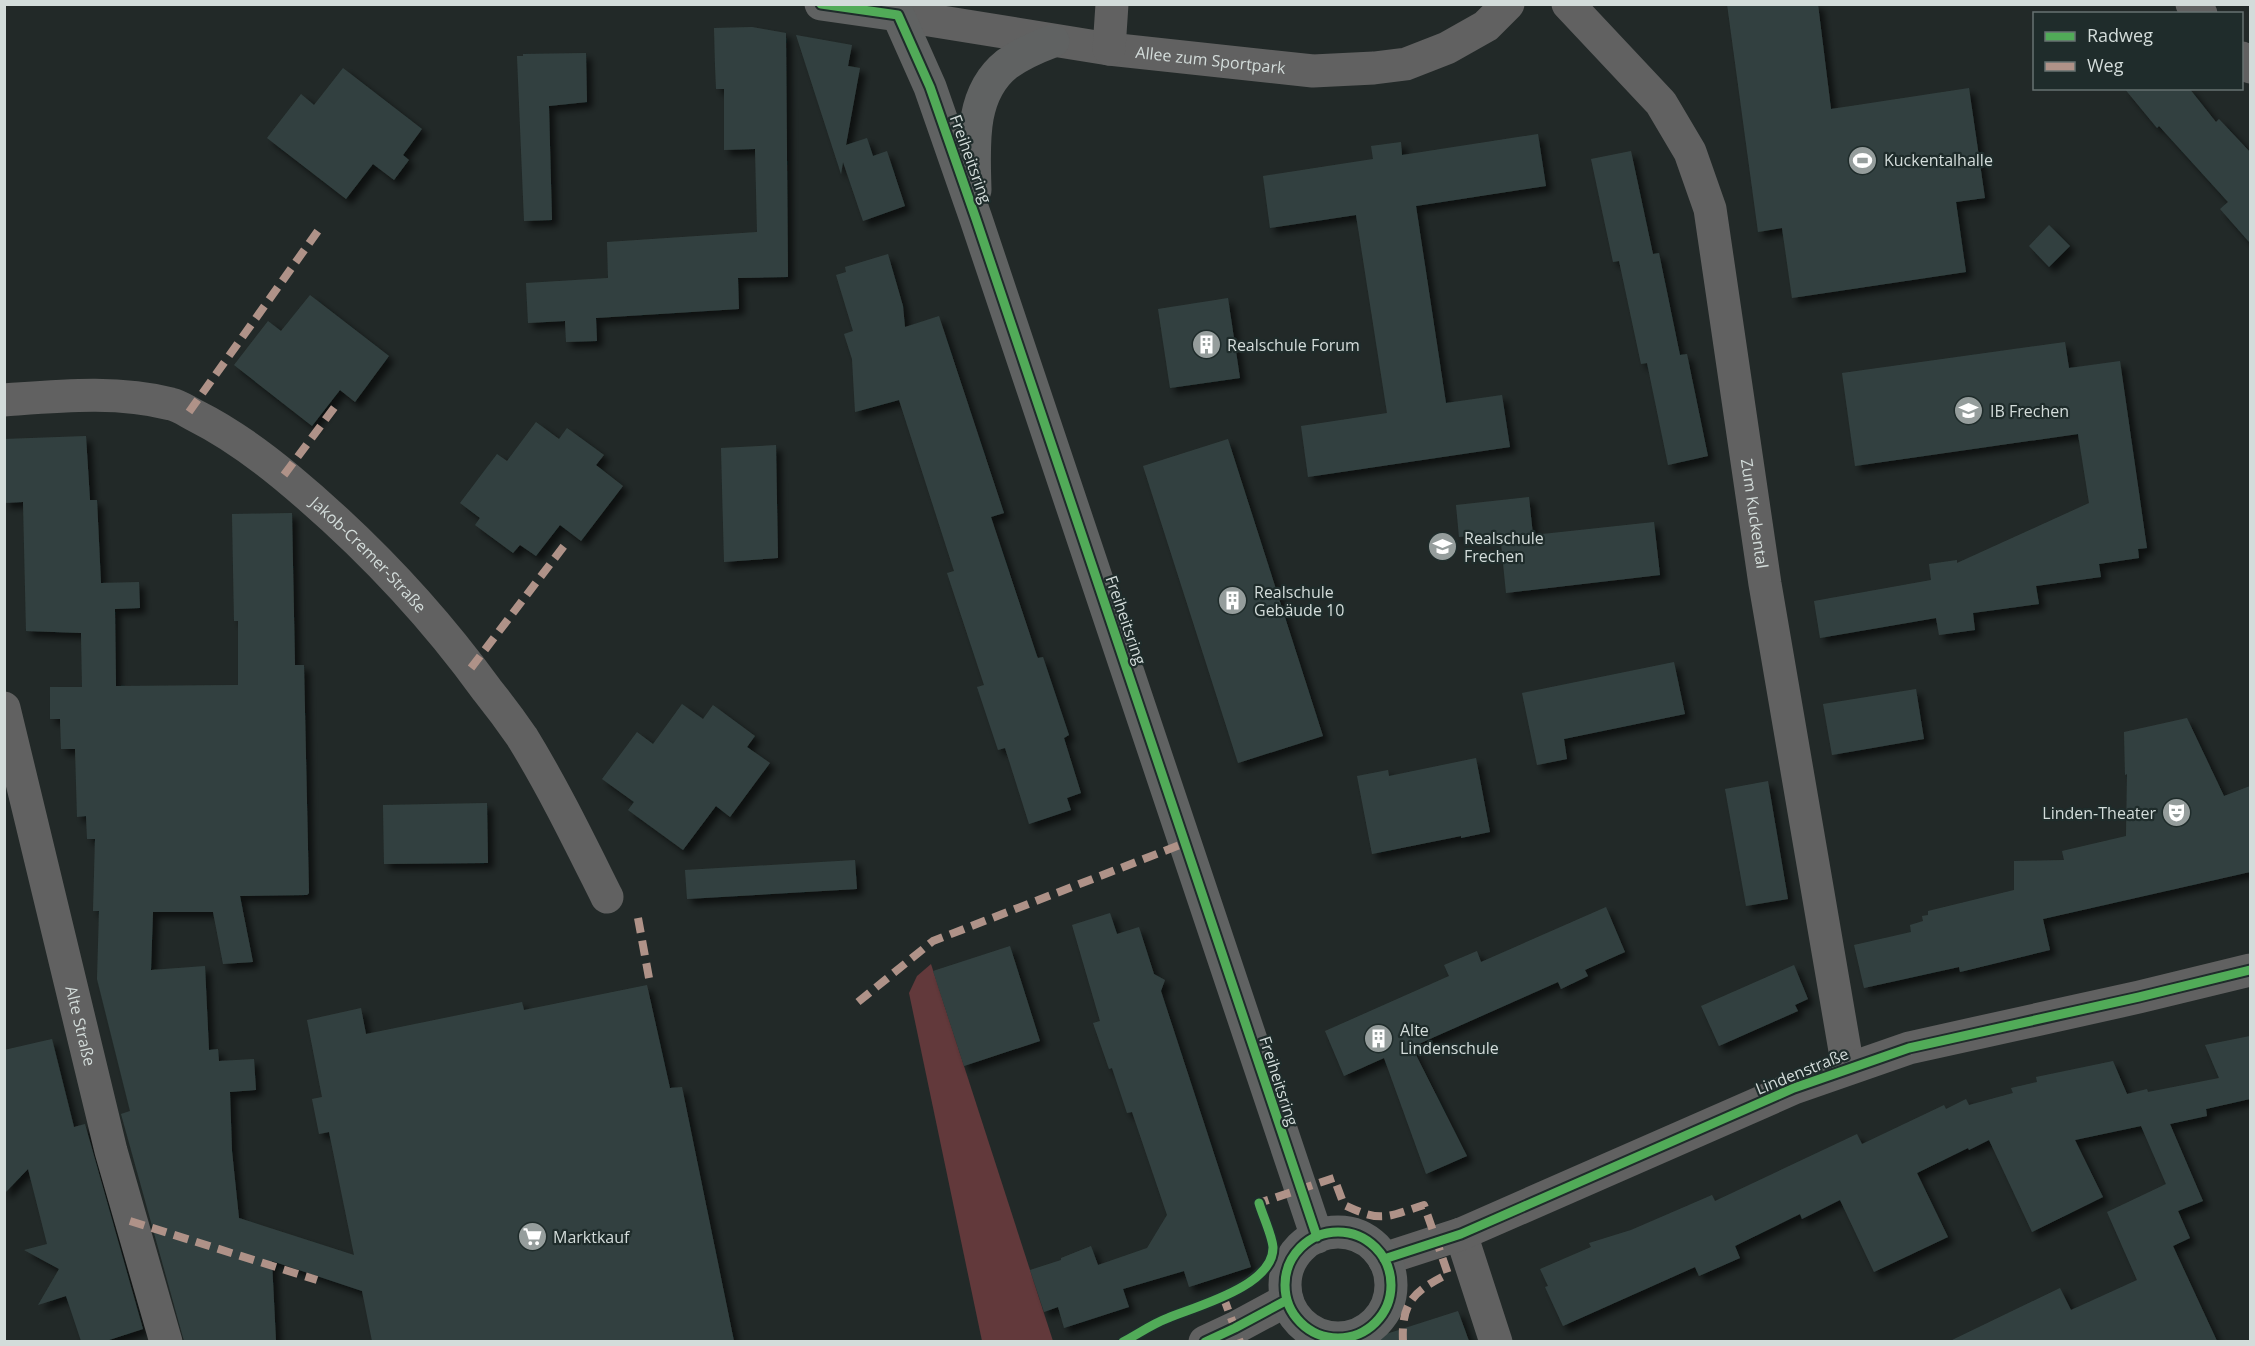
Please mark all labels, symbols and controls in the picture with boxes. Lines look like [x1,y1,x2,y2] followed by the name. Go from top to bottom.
[2033,12,2243,90] legend
[2087,23,2153,47] text: Radweg
[1134,41,1287,79] street label: Allee zum Sportpark
[2087,53,2124,77] text: Weg
[945,112,997,207] street label: Freiheitsring
[1847,144,1879,176] sports icon: Kuckentalhalle
[1884,149,1993,171] place label: Kuckentalhalle
[1190,329,1222,361] building icon: Realschule Forum
[1227,334,1360,356] place label: Realschule Forum
[1953,395,1985,427] school or university icon: IB Frechen
[1990,400,2069,422] place label: IB Frechen
[1736,457,1774,570] street label: Zum Kuckental
[304,490,432,617] street label: Jakob-Cremer-Straße
[1464,527,1544,567] place label: Realschule Frechen
[1427,531,1459,563] school or university icon: Realschule Frechen
[1100,572,1152,668] street label: Freiheitsring
[1254,581,1344,621] place label: Realschule Gebäude 10
[1217,585,1249,617] building icon: Realschule Gebäude 10
[2161,797,2193,829] theatre icon: Linden-Theater
[2042,802,2156,824] place label: Linden-Theater
[60,983,101,1068] street label: Alte Straße
[1400,1019,1499,1059] place label: Alte Lindenschule
[1363,1023,1395,1055] building icon: Alte Lindenschule
[1254,1033,1304,1129] street label: Freiheitsring
[1752,1042,1852,1100] street label: Lindenstraße
[516,1221,548,1253] supermarket icon: Marktkauf
[553,1226,631,1248] place label: Marktkauf

